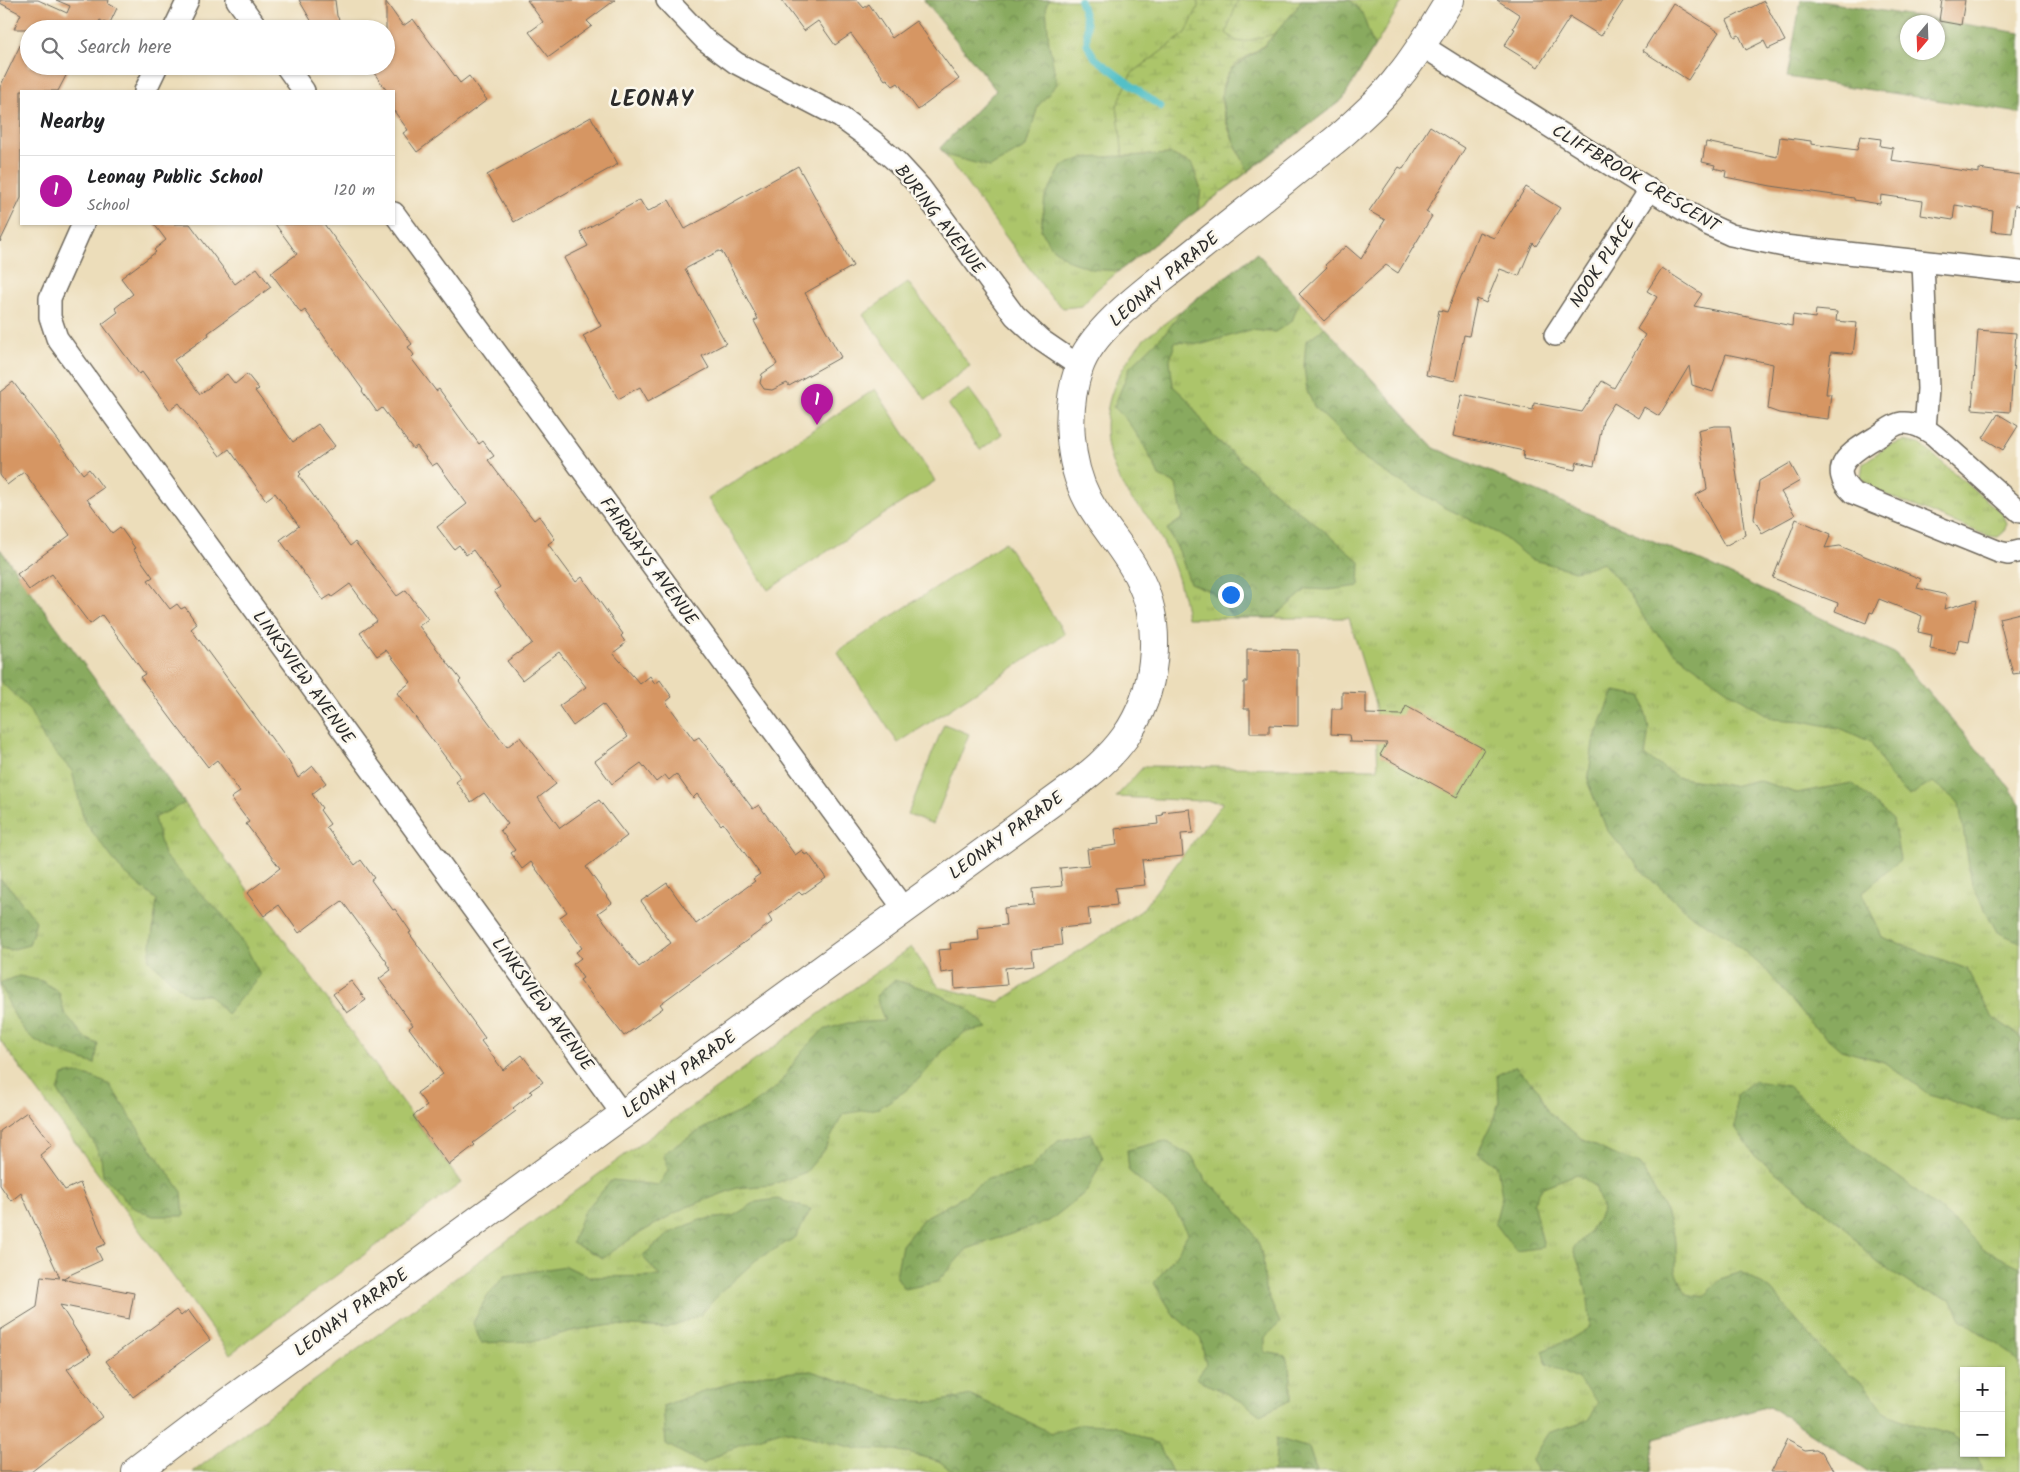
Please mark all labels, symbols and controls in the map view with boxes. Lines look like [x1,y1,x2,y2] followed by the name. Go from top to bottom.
[1900,15,1945,60] north arrow
[20,20,395,75] search box
[78,33,172,63] text: Search here
[38,34,66,62] icon: search
[610,83,695,118] district label: LEONAY
[40,106,105,139] text: Nearby
[1546,118,1726,242] street label: CLIFFBROOK CRESCENT
[886,158,992,282] street label: BURING AVENUE
[87,163,263,193] text: Leonay Public School
[54,178,58,203] text: 1
[334,178,375,203] text: 120 m
[87,193,130,218] text: School
[1563,211,1644,314] street label: NOOK PLACE
[1103,225,1227,335] street label: LEONAY PARADE
[801,384,833,425] pin: 1
[591,491,705,633] street label: FAIRWAYS AVENUE
[1218,582,1244,608] your location
[244,605,362,751] street label: LINKSVIEW AVENUE
[943,784,1071,888] street label: LEONAY PARADE
[483,932,601,1078] street label: LINKSVIEW AVENUE
[616,1023,744,1127] street label: LEONAY PARADE
[288,1261,416,1365] street label: LEONAY PARADE
[1960,1367,2005,1457] map controls
[1960,1367,2005,1412] button: +
[1960,1412,2005,1457] button: −

